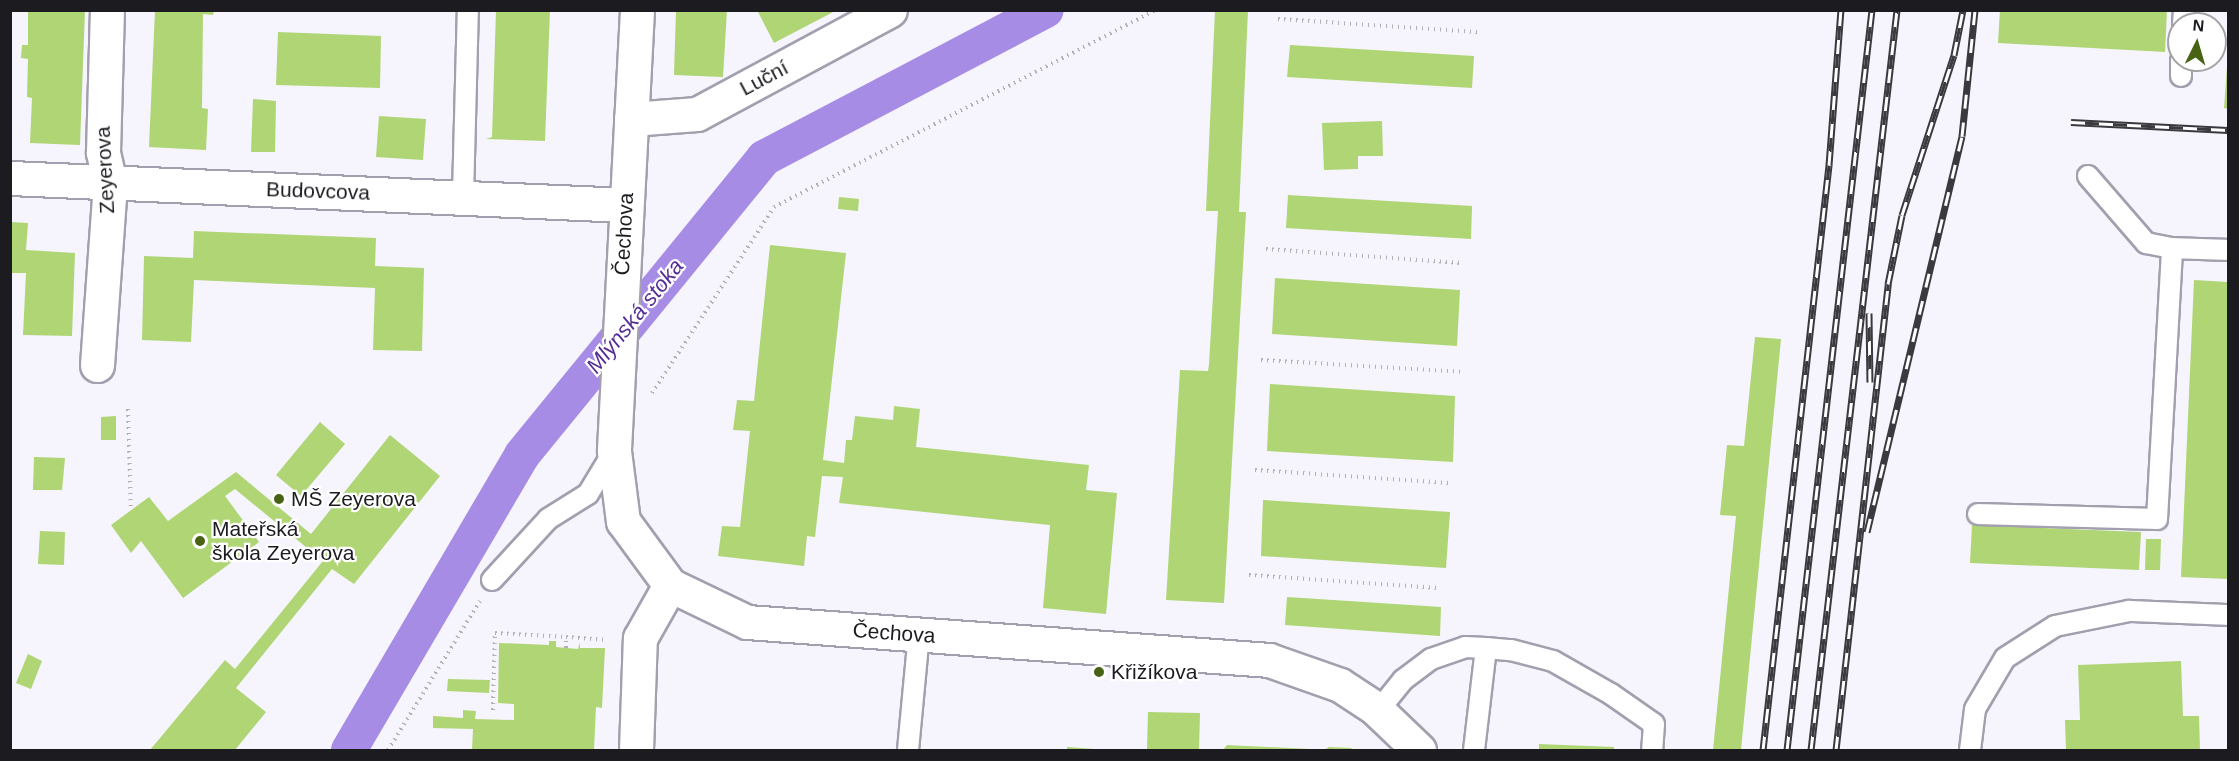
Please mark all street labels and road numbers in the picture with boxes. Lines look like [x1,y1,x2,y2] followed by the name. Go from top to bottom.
[735,55,793,101] street label: Luční
[90,126,120,214] street label: Zeyerova
[266,177,370,205] street label: Budovcova
[609,192,639,276] street label: Čechova
[852,618,936,648] street label: Čechova

